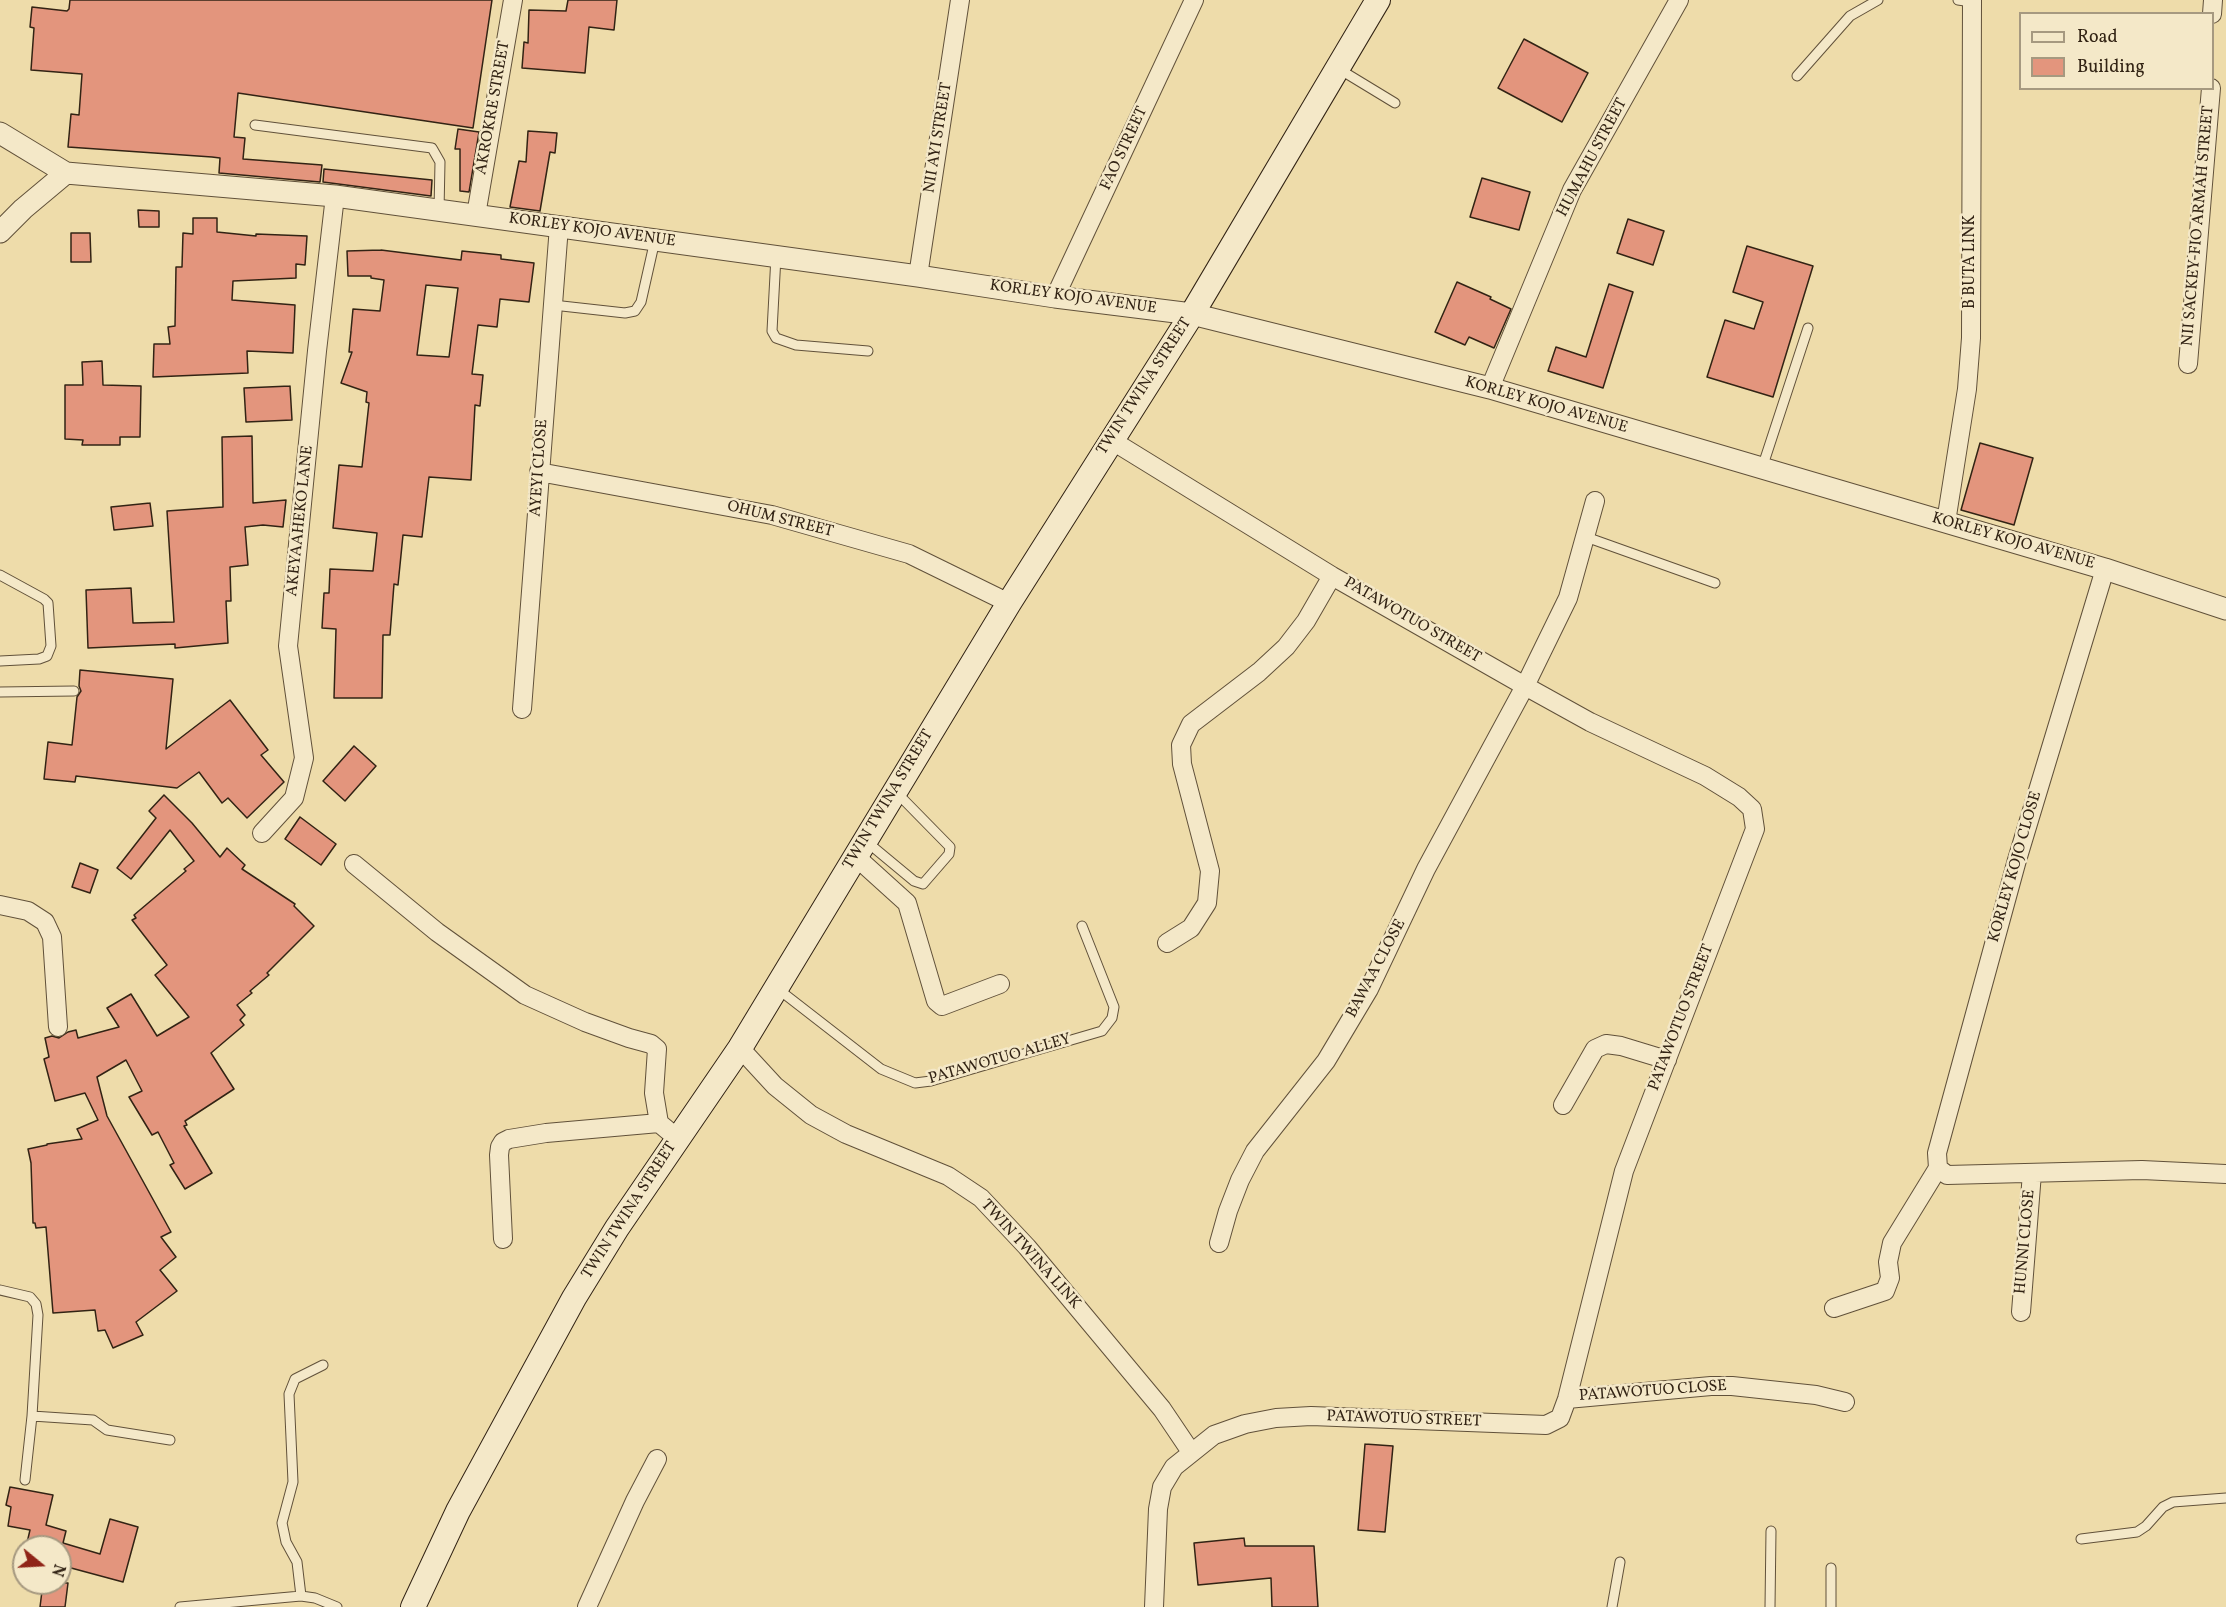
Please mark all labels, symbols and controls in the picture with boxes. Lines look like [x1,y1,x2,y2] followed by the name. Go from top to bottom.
[2019,12,2214,90] legend
[2077,25,2118,50] text: Road
[473,40,515,176] street label: AKROKRE STREET
[2077,55,2145,80] text: Building
[921,81,957,195] street label: NII AYI STREET
[1554,95,1632,221] street label: HUMAHU STREET
[1097,104,1153,194] street label: FAO STREET
[2179,105,2219,347] street label: NII SACKEY-FIO ARMAH STREET
[507,210,677,252] street label: KORLEY KOJO AVENUE
[1961,215,1981,309] street label: B BUTA LINK
[988,277,1158,319] street label: KORLEY KOJO AVENUE
[1093,315,1197,459] street label: TWIN TWINA STREET
[1462,374,1630,438] street label: KORLEY KOJO AVENUE
[527,419,553,517] street label: AYEYI CLOSE
[284,445,318,597] street label: AKEYAAHEKO LANE
[725,498,835,542] street label: OHUM STREET
[1929,510,2097,574] street label: KORLEY KOJO AVENUE
[1340,574,1484,668] street label: PATAWOTUO STREET
[840,727,938,873] street label: TWIN TWINA STREET
[1985,789,2047,945] street label: KORLEY KOJO CLOSE
[1343,916,1411,1022] street label: BAWAA CLOSE
[1645,942,1719,1094] street label: PATAWOTUO STREET
[927,1030,1073,1090] street label: PATAWOTUO ALLEY
[578,1139,682,1283] street label: TWIN TWINA STREET
[2012,1189,2040,1295] street label: HUNNI CLOSE
[976,1196,1084,1314] street label: TWIN TWINA LINK
[1578,1377,1728,1407] street label: PATAWOTUO CLOSE
[1326,1408,1482,1432] street label: PATAWOTUO STREET
[12,1535,72,1595] north arrow
[45,1561,69,1579] text: N

